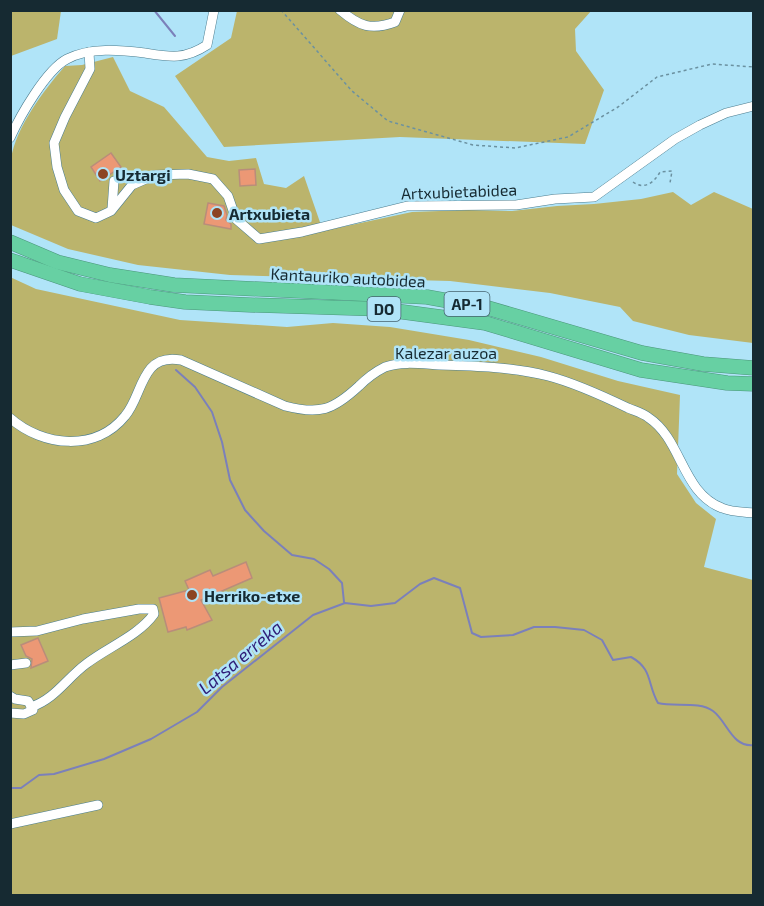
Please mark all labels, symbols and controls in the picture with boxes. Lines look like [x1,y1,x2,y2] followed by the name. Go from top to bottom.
[115,165,171,184] place label: Uztargi
[96,167,110,181] marker: Uztargi
[401,179,517,203] street label: Artxubietabidea
[229,204,310,223] place label: Artxubieta
[210,206,224,220] marker: Artxubieta
[270,263,426,291] street label: Kantauriko autobidea
[444,292,490,316] road number: AP-1
[368,297,400,321] road number: DO
[395,343,497,362] street label: Kalezar auzoa
[204,586,300,605] place label: Herriko-etxe
[185,588,199,602] marker: Herriko-etxe
[194,616,286,698] water label: Latsa erreka

